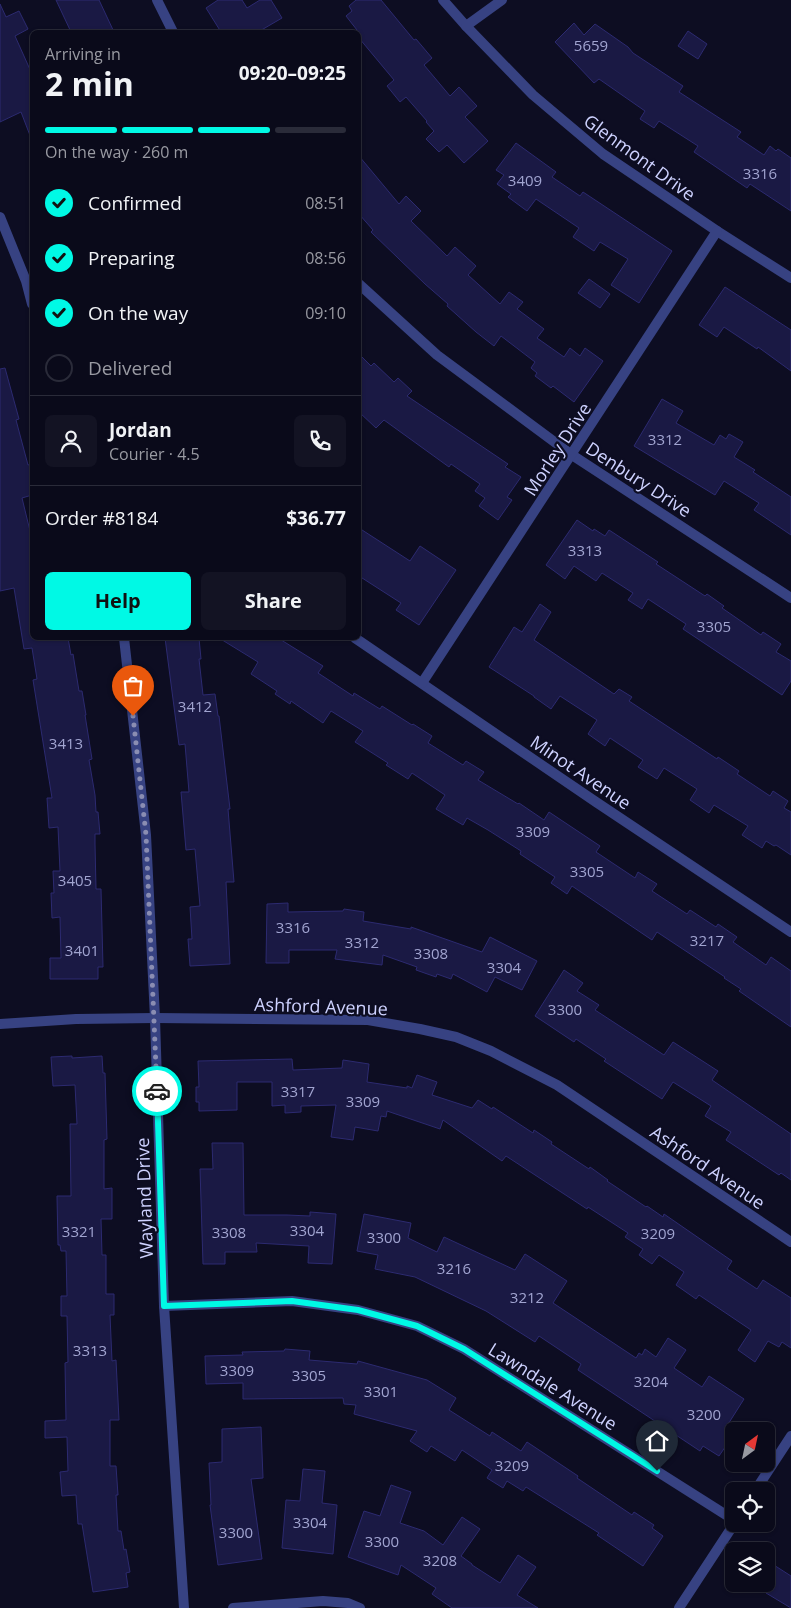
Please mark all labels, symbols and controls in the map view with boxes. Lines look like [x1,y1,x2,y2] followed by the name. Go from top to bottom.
[574,35,608,55] house number: 5659
[45,43,121,65] text: Arriving in
[239,60,346,86] text: 09:20–09:25
[45,62,134,105] text: 2 min
[579,108,701,206] street label: Glenmont Drive
[45,141,188,163] text: On the way · 260 m
[743,163,777,183] house number: 3316
[508,170,542,190] house number: 3409
[45,189,73,217] icon: check
[88,190,182,216] text: Confirmed
[305,192,346,214] text: 08:51
[45,244,73,272] icon: check
[88,245,175,271] text: Preparing
[305,247,346,269] text: 08:56
[45,299,73,327] icon: check
[88,300,188,326] text: On the way
[305,302,346,324] text: 09:10
[88,355,172,381] text: Delivered
[518,398,596,500] street label: Morley Drive
[45,415,97,467] button: person
[294,415,346,467] button: phone
[109,417,172,443] text: Jordan
[648,429,682,449] house number: 3312
[582,436,696,522] street label: Denbury Drive
[109,443,200,465] text: Courier · 4.5
[45,505,158,531] text: Order #8184
[286,505,346,531] text: $36.77
[568,540,602,560] house number: 3313
[45,572,191,630] button: Help
[201,572,346,630] button: Share
[697,616,731,636] house number: 3305
[112,665,154,716] pin
[119,672,147,700] icon: bag
[178,696,212,716] house number: 3412
[526,730,636,814] street label: Minot Avenue
[49,733,83,753] house number: 3413
[516,821,550,841] house number: 3309
[570,861,604,881] house number: 3305
[58,870,92,890] house number: 3405
[276,917,310,937] house number: 3316
[690,930,724,950] house number: 3217
[345,932,379,952] house number: 3312
[65,940,99,960] house number: 3401
[414,943,448,963] house number: 3308
[487,957,522,977] house number: 3304
[254,992,388,1020] street label: Ashford Avenue
[548,999,582,1019] house number: 3300
[132,1066,182,1116] courier
[143,1077,171,1105] icon: car
[281,1081,315,1101] house number: 3317
[346,1091,380,1111] house number: 3309
[646,1120,770,1214] street label: Ashford Avenue
[130,1137,158,1259] street label: Wayland Drive
[290,1220,325,1240] house number: 3304
[62,1221,96,1241] house number: 3321
[212,1222,246,1242] house number: 3308
[641,1223,675,1243] house number: 3209
[367,1227,401,1247] house number: 3300
[437,1258,471,1278] house number: 3216
[510,1287,544,1307] house number: 3212
[484,1337,622,1435] street label: Lawndale Avenue
[73,1340,107,1360] house number: 3313
[220,1360,254,1380] house number: 3309
[292,1365,326,1385] house number: 3305
[634,1371,669,1391] house number: 3204
[364,1381,398,1401] house number: 3301
[687,1404,721,1424] house number: 3200
[636,1420,678,1471] pin
[725,1422,775,1472] north arrow
[725,1422,775,1592] map controls
[643,1427,671,1455] icon: home
[495,1455,529,1475] house number: 3209
[725,1482,775,1532] button: locate
[293,1512,328,1532] house number: 3304
[219,1522,253,1542] house number: 3300
[365,1531,399,1551] house number: 3300
[725,1542,775,1592] button: layers
[423,1550,457,1570] house number: 3208

